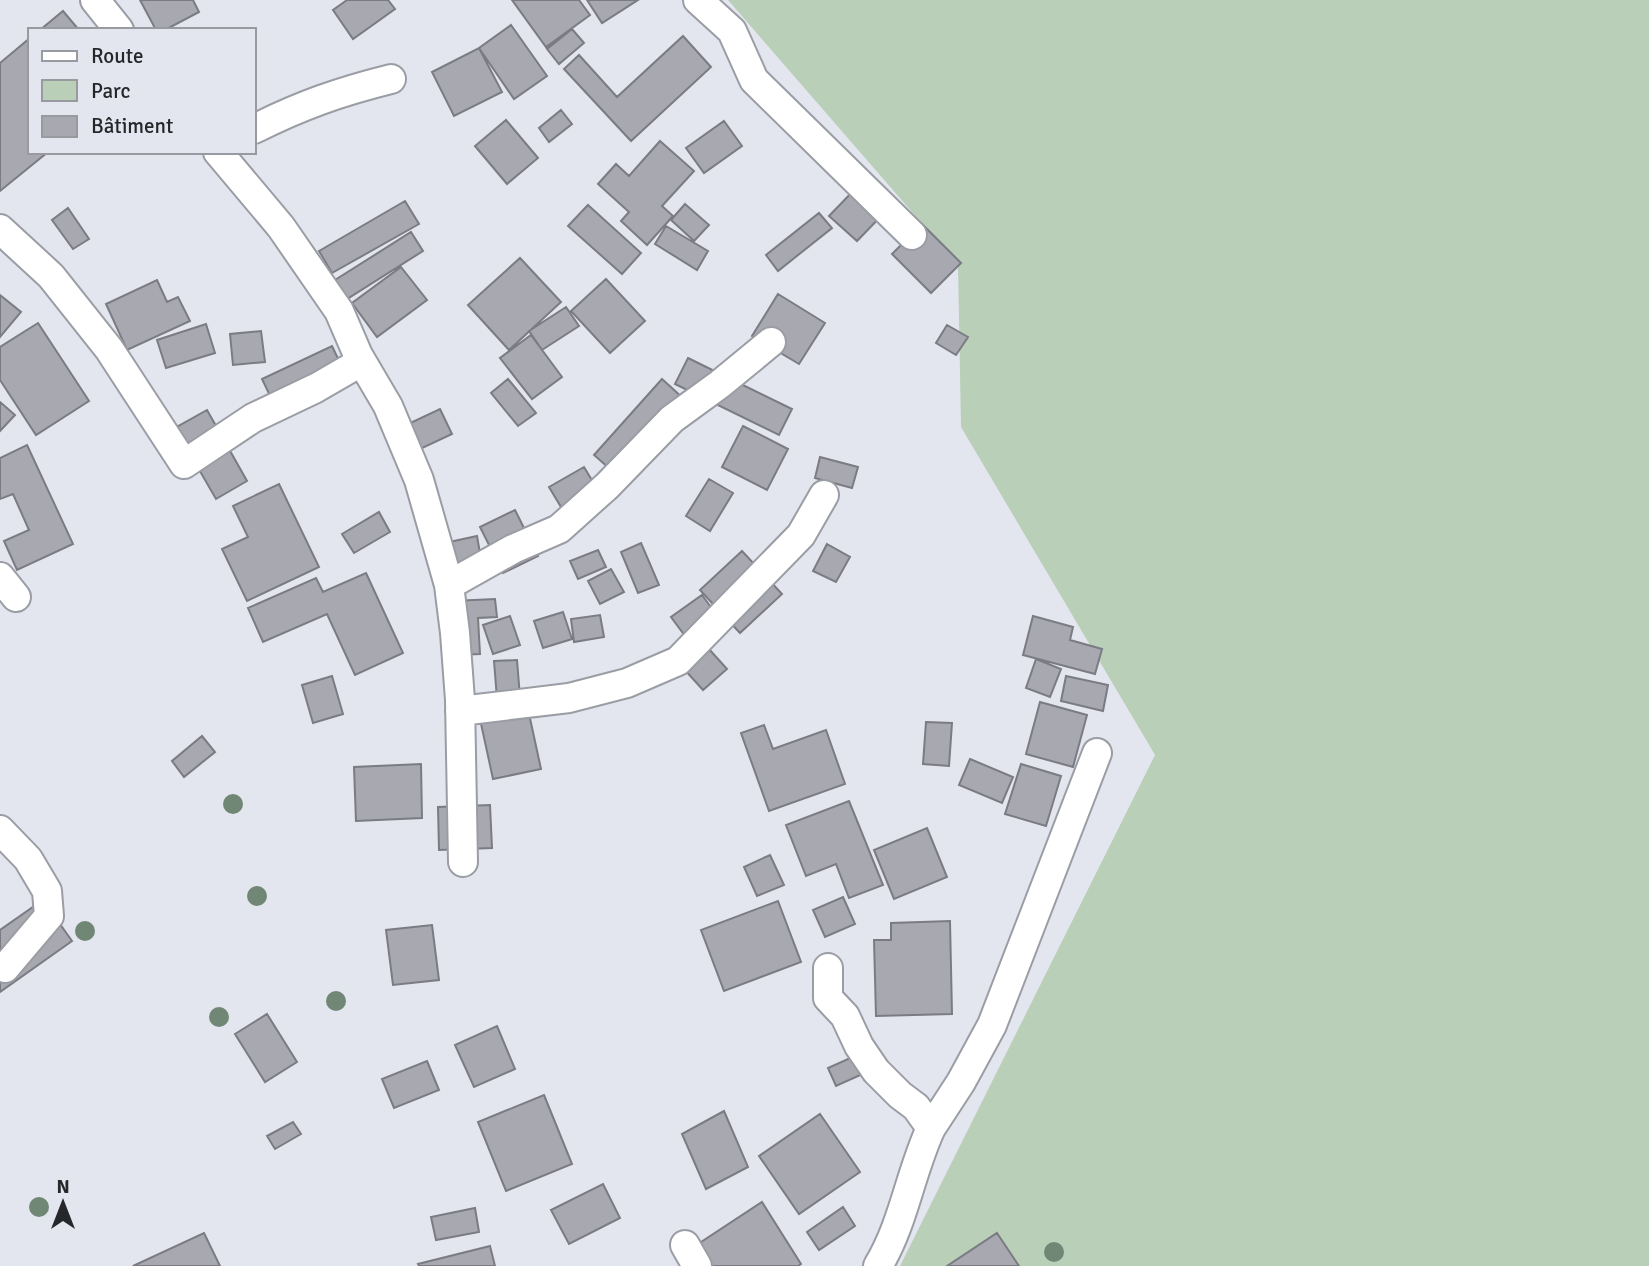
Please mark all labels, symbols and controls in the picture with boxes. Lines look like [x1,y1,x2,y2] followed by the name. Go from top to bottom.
[28,28,256,154] legend
[91,43,143,69] text: Route
[91,78,130,104] text: Parc
[91,113,173,139] text: Bâtiment
[28,1168,98,1238] north arrow
[56,1175,70,1199] text: N

